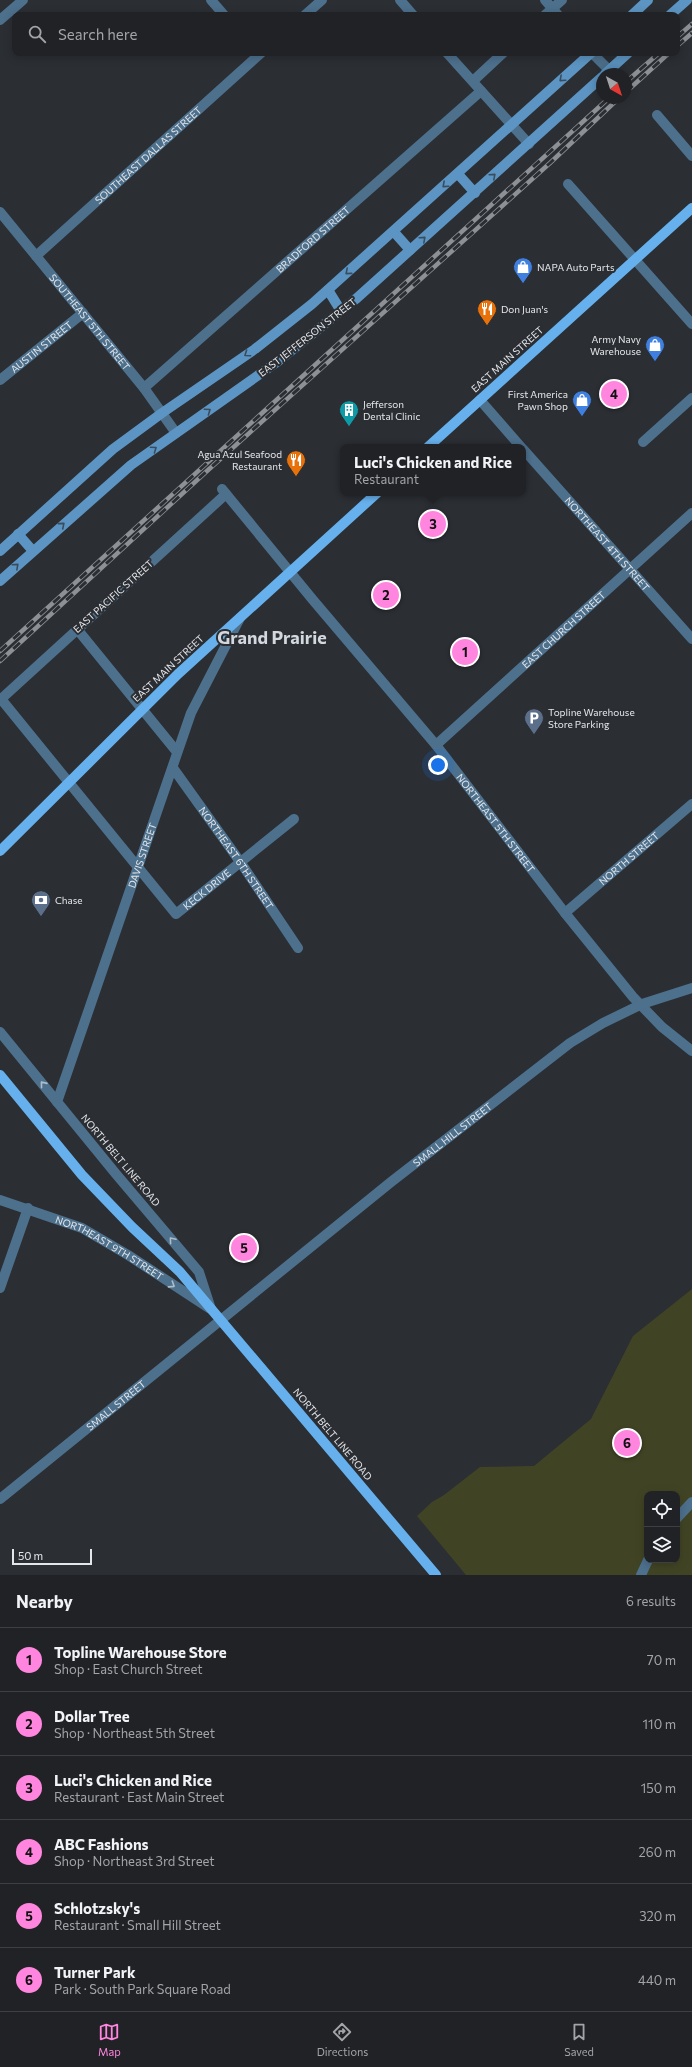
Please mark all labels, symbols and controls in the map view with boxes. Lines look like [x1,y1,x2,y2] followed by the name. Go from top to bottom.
[12,12,680,56] search box
[26,23,48,45] icon: search
[58,25,137,43] text: Search here
[596,68,632,104] north arrow
[559,74,567,82] one-way arrow
[92,103,204,206] street label: SOUTHEAST DALLAS STREET
[488,173,496,181] one-way arrow
[442,180,450,188] one-way arrow
[273,203,353,275] street label: BRADFORD STREET
[418,237,426,244] one-way arrow
[512,256,534,284] shop icon: NAPA Auto Parts
[537,261,615,273] place label: NAPA Auto Parts
[345,267,353,275] one-way arrow
[47,271,133,373] street label: SOUTHEAST 5TH STREET
[256,295,359,379] street label: EAST JEFFERSON STREET
[476,298,498,326] restaurant icon: Don Juan's
[501,303,548,315] place label: Don Juan's
[8,318,75,375] street label: AUSTIN STREET
[469,323,546,394] street label: EAST MAIN STREET
[590,333,641,357] place label: Army Navy Warehouse
[644,334,666,362] shop icon: Army Navy Warehouse
[245,349,252,356] one-way arrow
[601,379,627,409] pin: 4
[508,388,568,412] place label: First America Pawn Shop
[571,389,593,417] shop icon: First America Pawn Shop
[363,398,420,422] place label: Jefferson Dental Clinic
[338,399,360,427] building icon: Jefferson Dental Clinic
[204,408,211,416] one-way arrow
[340,444,526,496] popup
[150,447,157,454] one-way arrow
[197,448,282,472] place label: Agua Azul Seafood Restaurant
[285,449,307,477] restaurant icon: Agua Azul Seafood Restaurant
[354,453,512,471] text: Luci's Chicken and Rice
[354,471,419,487] text: Restaurant
[562,494,653,594] street label: NORTHEAST 4TH STREET
[420,509,446,539] pin: 3
[57,523,65,530] one-way arrow
[71,557,156,635] street label: EAST PACIFIC STREET
[12,564,19,571] one-way arrow
[373,580,399,610] pin: 2
[519,588,608,670] street label: EAST CHURCH STREET
[217,626,327,648] district label: Grand Prairie
[130,632,206,704] street label: EAST MAIN STREET
[452,637,478,667] pin: 1
[548,706,635,730] place label: Topline Warehouse Store Parking
[523,707,545,735] parking icon: Topline Warehouse Store Parking
[428,755,448,775] your location
[454,771,538,875] street label: NORTHEAST 5TH STREET
[197,804,276,912] street label: NORTHEAST 6TH STREET
[125,821,159,889] street label: DAVIS STREET
[596,829,662,887] street label: NORTH STREET
[180,866,233,912] street label: KECK DRIVE
[30,889,52,917] bank icon: Chase
[55,894,83,906] place label: Chase
[40,1081,47,1089] one-way arrow
[410,1100,495,1169] street label: SMALL HILL STREET
[79,1112,163,1208] street label: NORTH BELT LINE ROAD
[54,1213,166,1283] street label: NORTHEAST 9TH STREET
[231,1233,257,1263] pin: 5
[169,1237,176,1245] one-way arrow
[168,1280,175,1288] one-way arrow
[84,1377,148,1433] street label: SMALL STREET
[291,1386,375,1482] street label: NORTH BELT LINE ROAD
[614,1428,640,1458] pin: 6
[644,1491,680,1563] map controls
[644,1491,680,1527] button: locate
[644,1527,680,1563] button: layers
[12,1547,92,1566] scale bar
[18,1549,43,1562] text: 50 m
[16,1591,73,1612] text: Nearby
[626,1593,676,1609] text: 6 results
[54,1643,227,1661] text: Topline Warehouse Store
[26,1652,32,1668] text: 1
[647,1652,676,1668] text: 70 m
[54,1661,203,1677] text: Shop · East Church Street
[54,1707,130,1725] text: Dollar Tree
[25,1716,33,1732] text: 2
[643,1716,676,1732] text: 110 m
[54,1725,215,1741] text: Shop · Northeast 5th Street
[54,1771,212,1789] text: Luci's Chicken and Rice
[25,1780,33,1796] text: 3
[641,1780,676,1796] text: 150 m
[54,1789,224,1805] text: Restaurant · East Main Street
[54,1835,149,1853] text: ABC Fashions
[25,1844,33,1860] text: 4
[639,1844,676,1860] text: 260 m
[54,1853,215,1869] text: Shop · Northeast 3rd Street
[54,1899,140,1917] text: Schlotzsky's
[25,1908,33,1924] text: 5
[639,1908,676,1924] text: 320 m
[54,1917,221,1933] text: Restaurant · Small Hill Street
[54,1963,136,1981] text: Turner Park
[25,1972,33,1988] text: 6
[638,1972,676,1988] text: 440 m
[54,1981,231,1997] text: Park · South Park Square Road
[98,2021,121,2058] tab: Map
[317,2021,368,2058] tab: Directions
[564,2021,594,2058] tab: Saved

